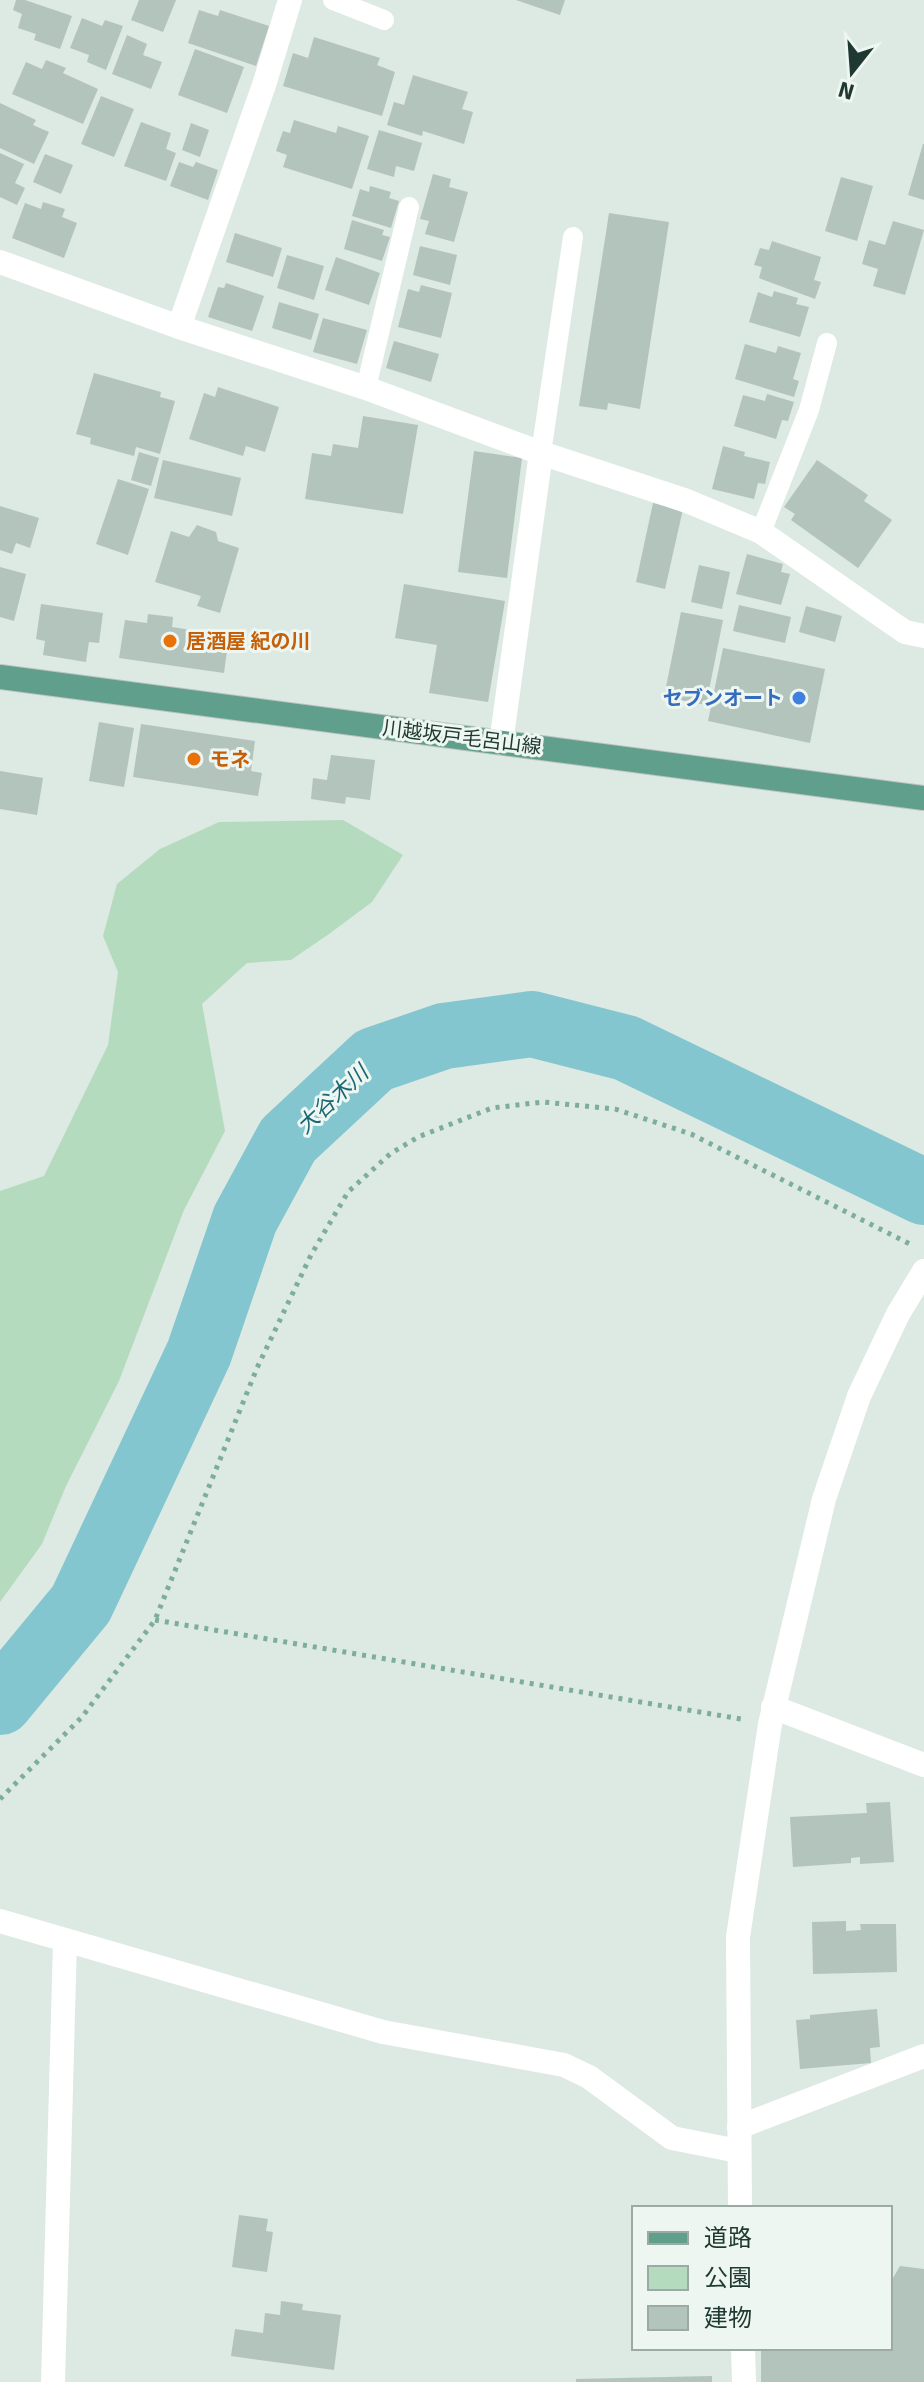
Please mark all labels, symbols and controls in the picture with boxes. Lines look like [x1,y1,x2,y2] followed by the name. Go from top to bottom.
[812,32,892,112] north arrow
[835,75,858,106] text: N
[186,629,310,654] place label: 居酒屋 紀の川
[161,632,179,650] marker: 居酒屋 紀の川
[663,686,783,711] place label: セブンオート
[790,689,808,707] marker: セブンオート
[381,715,543,760] street label: 川越坂戸毛呂山線
[210,747,250,772] place label: モネ
[185,750,203,768] marker: モネ
[291,1058,375,1139] water label: 大谷木川
[632,2206,892,2350] legend
[704,2223,752,2253] text: 道路
[704,2263,752,2293] text: 公園
[704,2303,752,2333] text: 建物

